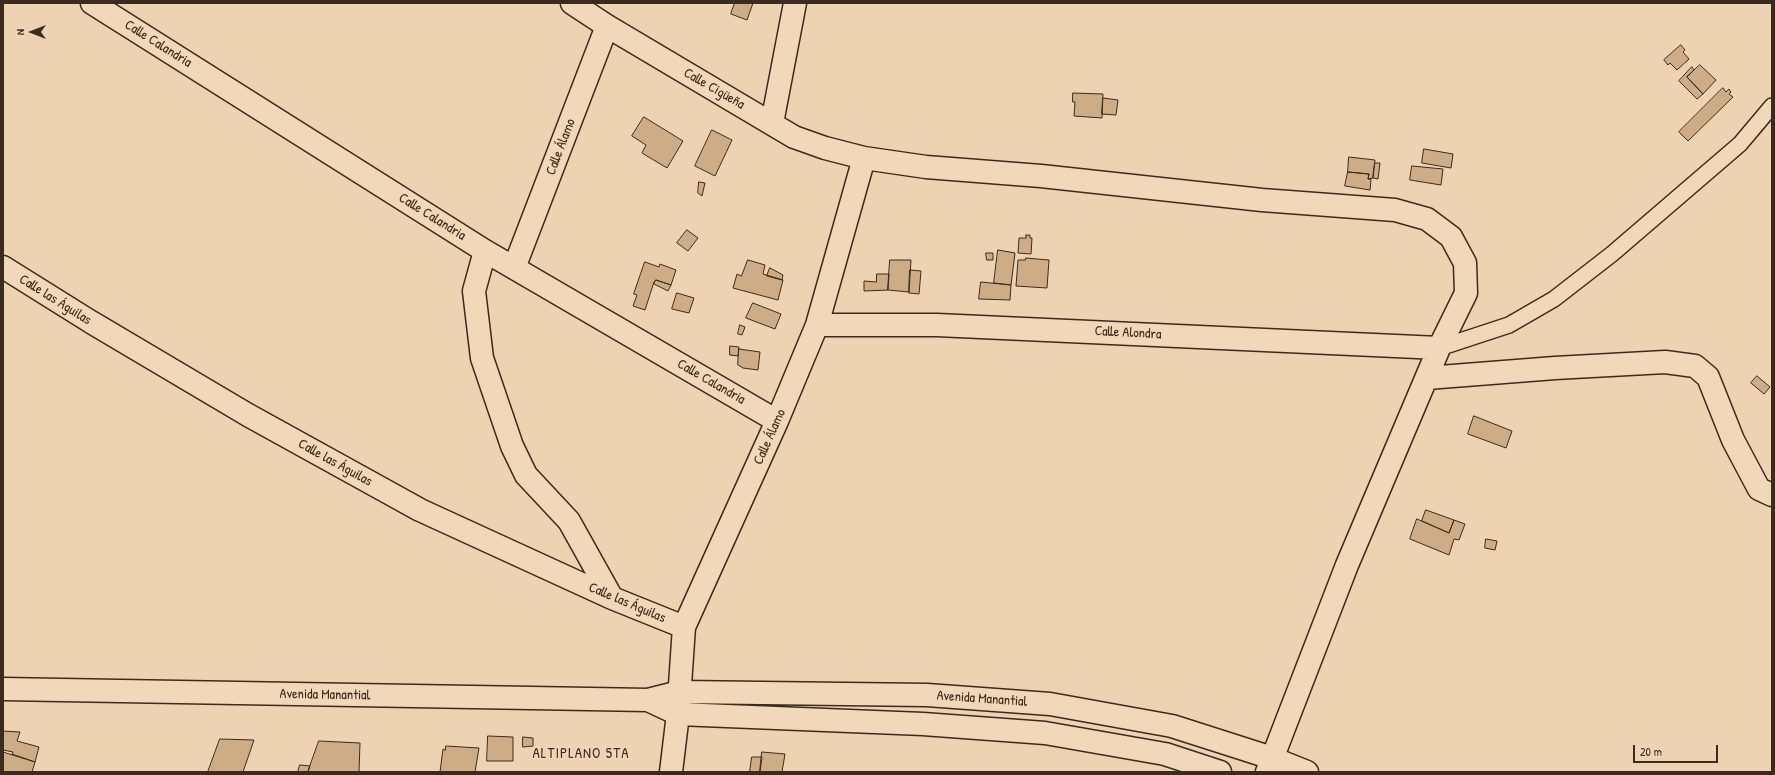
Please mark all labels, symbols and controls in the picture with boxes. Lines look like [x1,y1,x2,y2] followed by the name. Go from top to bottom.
[12,12,52,52] north arrow
[121,17,195,71] street label: Calle Calandria
[13,29,27,35] text: N
[680,65,748,113] street label: Calle Cigüeña
[543,116,579,178] street label: Calle Álamo
[395,190,469,244] street label: Calle Calandria
[16,271,94,329] street label: Calle las Águilas
[1094,323,1162,343] street label: Calle Alondra
[674,356,748,408] street label: Calle Calandria
[750,407,790,467] street label: Calle Álamo
[295,436,375,490] street label: Calle las Águilas
[586,579,668,627] street label: Calle las Águilas
[279,686,371,704] street label: Avenida Manantial
[936,687,1028,711] street label: Avenida Manantial
[1635,737,1720,763] scale bar
[1640,743,1662,760] text: 20 m
[532,745,630,763] district label: ALTIPLANO 5TA

